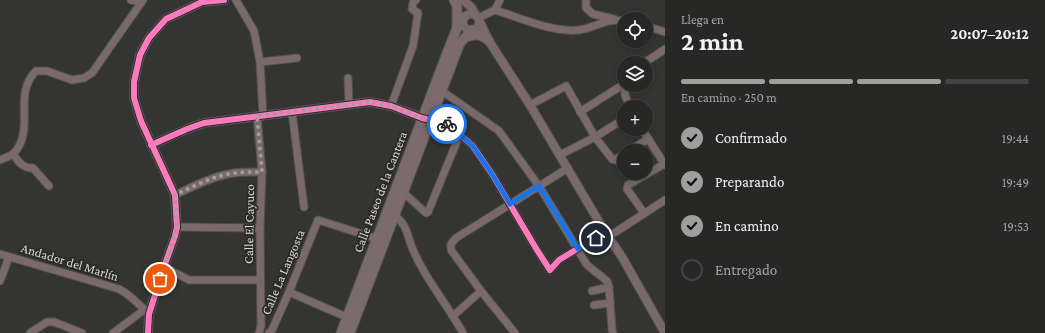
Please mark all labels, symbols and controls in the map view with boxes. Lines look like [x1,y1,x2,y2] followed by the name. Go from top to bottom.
[617,12,653,180] map controls
[617,12,653,48] button: locate
[681,12,724,27] text: Llega en
[951,26,1029,42] text: 20:07–20:12
[681,27,744,56] text: 2 min
[617,56,653,92] button: layers
[681,90,777,105] text: En camino · 250 m
[617,100,653,136] button: +
[427,104,467,144] courier
[436,113,458,135] icon: bike
[681,127,703,149] icon: check
[350,129,410,255] street label: Calle Paseo de la Cantera
[715,130,787,146] text: Confirmado
[1002,131,1029,146] text: 19:44
[617,144,653,180] button: −
[681,171,703,193] icon: check
[715,174,784,190] text: Preparando
[1002,175,1029,190] text: 19:49
[241,184,257,264] street label: Calle El Cayuco
[681,215,703,237] icon: check
[715,218,779,234] text: En camino
[1003,219,1029,234] text: 19:53
[579,221,613,255] pin
[258,227,308,317] street label: Calle La Langosta
[585,227,607,249] icon: home
[19,240,121,284] street label: Andador del Marlín
[143,262,177,296] pin
[715,262,777,278] text: Entregado
[149,268,171,290] icon: bag

